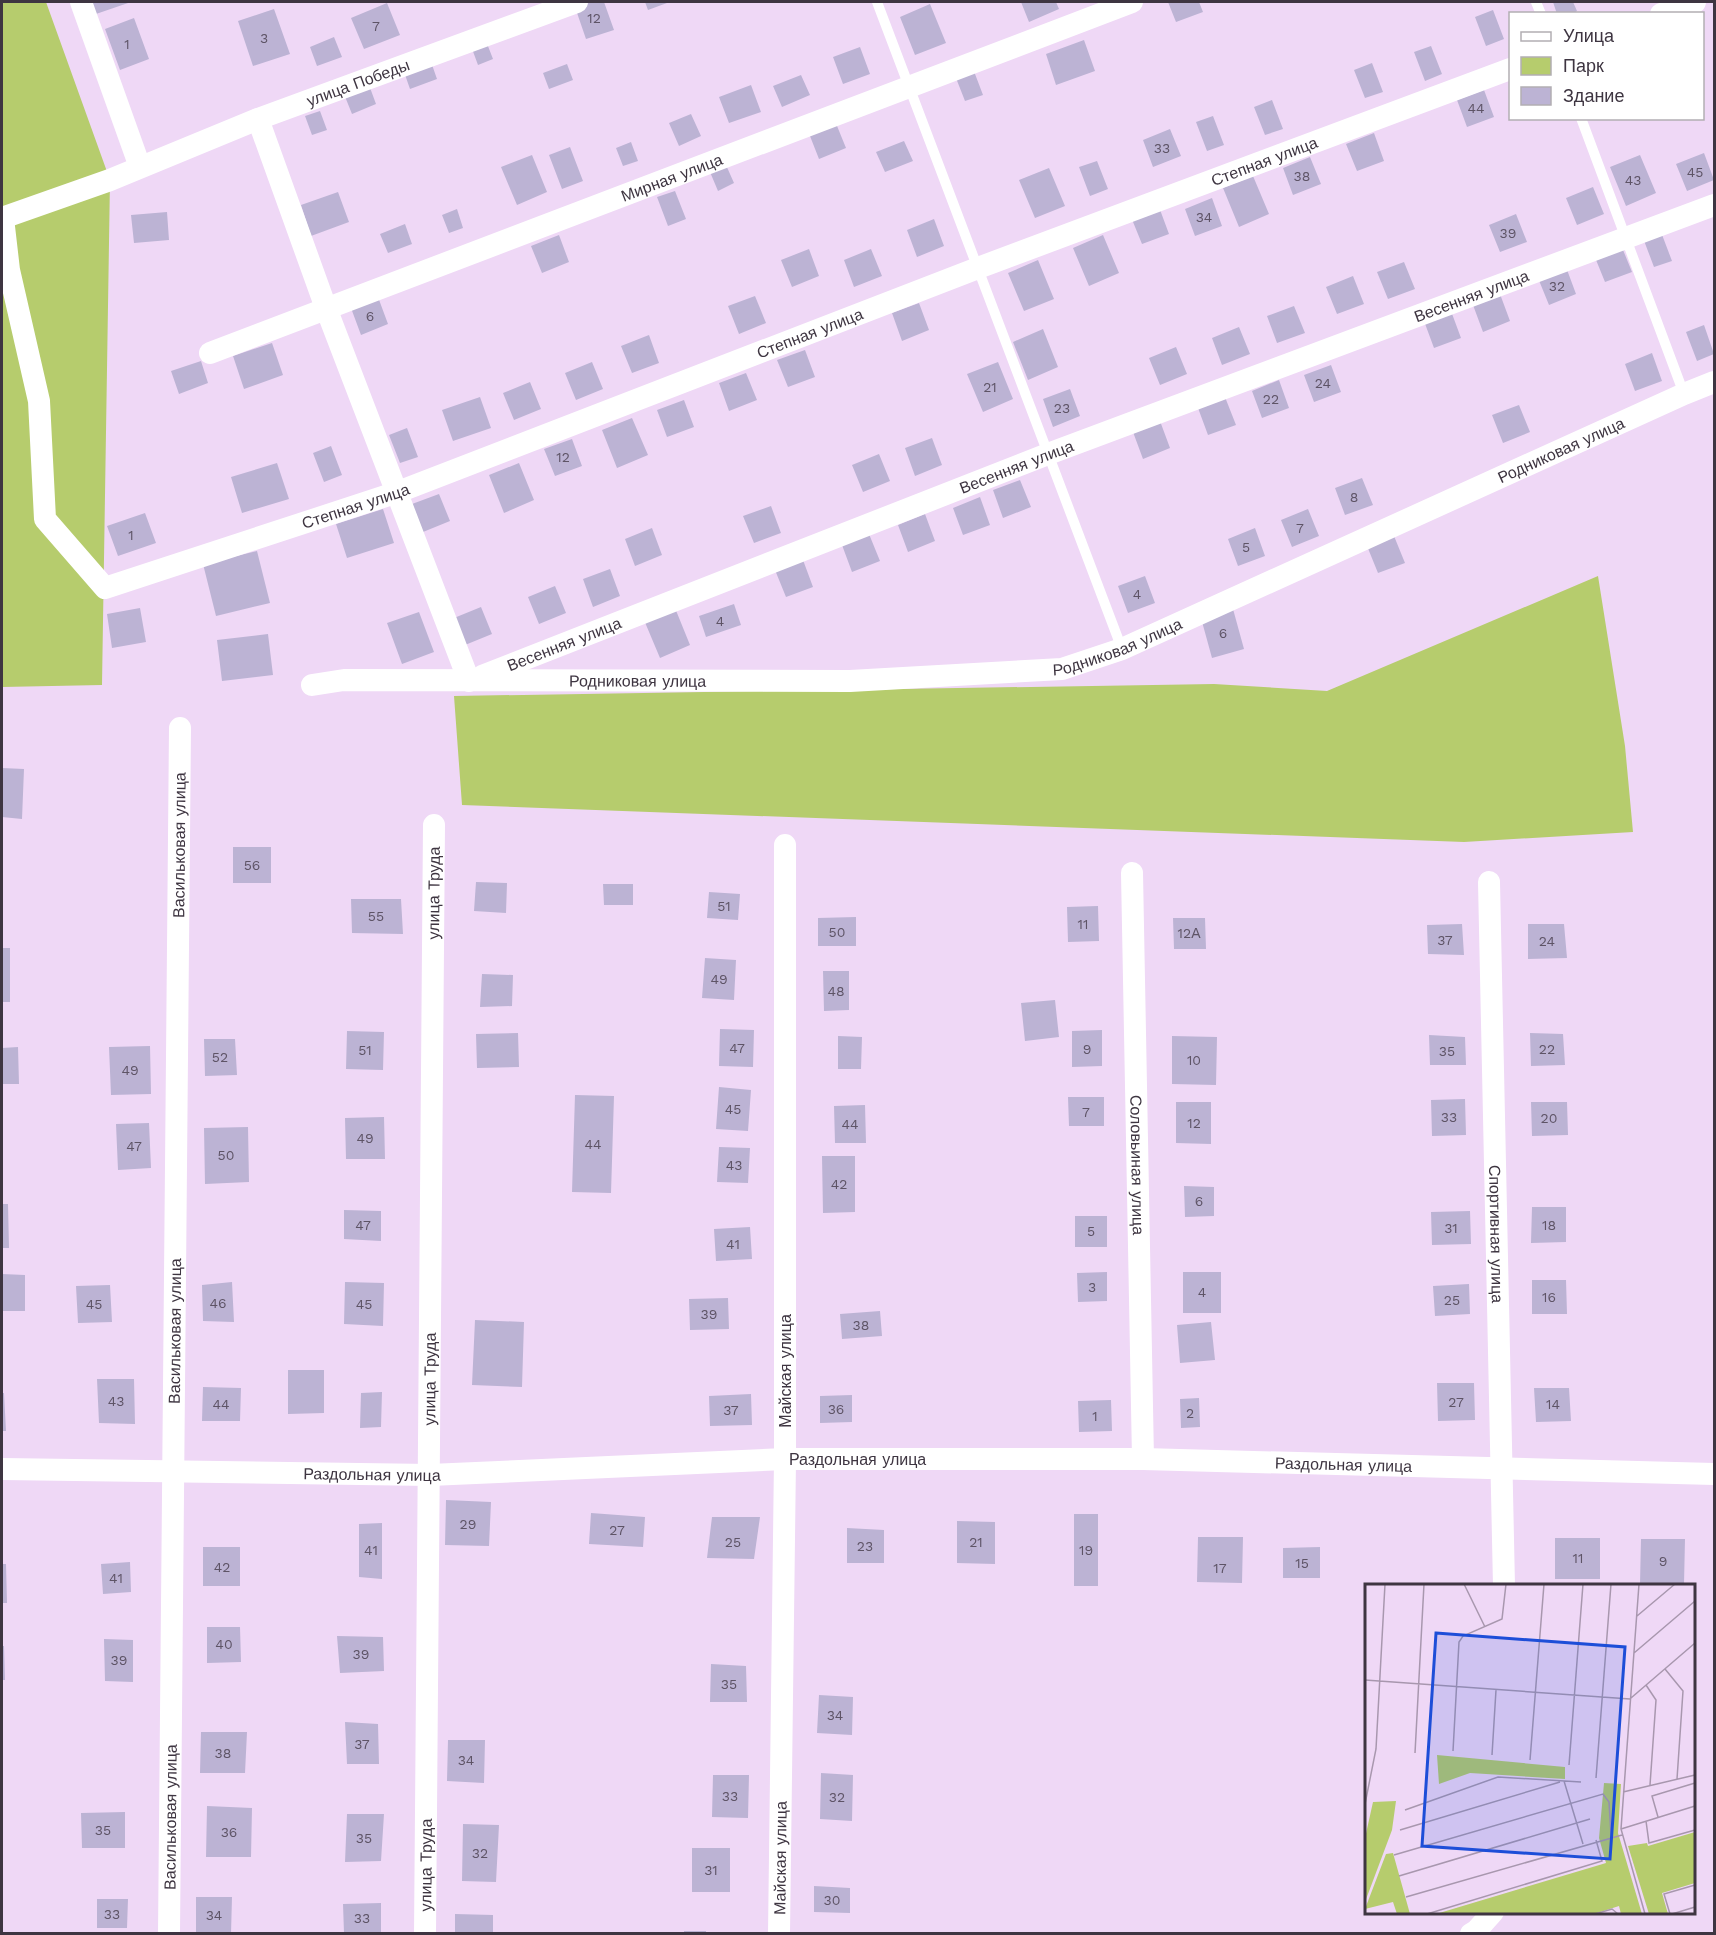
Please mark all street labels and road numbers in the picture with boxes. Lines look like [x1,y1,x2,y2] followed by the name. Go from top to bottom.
[304,55,412,110] street label: улица Победы
[1208,132,1320,189] street label: Степная улица
[618,149,725,205] street label: Мирная улица
[1411,266,1531,326] street label: Весенняя улица
[754,304,866,362] street label: Степная улица
[1495,413,1627,487] street label: Родниковая улица
[957,436,1076,497] street label: Весенняя улица
[299,479,412,532] street label: Степная улица
[504,613,624,675] street label: Весенняя улица
[1052,614,1185,679] street label: Родниковая улица
[569,671,706,690] street label: Родниковая улица
[169,772,189,918] street label: Васильковая улица
[424,846,443,940] street label: улица Труда
[1127,1095,1148,1235] street label: Соловьиная улица
[1486,1165,1507,1303] street label: Спортивная улица
[164,1258,185,1404] street label: Васильковая улица
[776,1314,795,1428] street label: Майская улица
[420,1332,439,1425] street label: улица Труда
[789,1450,926,1469] street label: Раздольная улица
[1275,1453,1413,1476] street label: Раздольная улица
[303,1464,441,1485] street label: Раздольная улица
[160,1744,180,1890] street label: Васильковая улица
[770,1801,790,1915] street label: Майская улица
[416,1818,435,1911] street label: улица Труда

